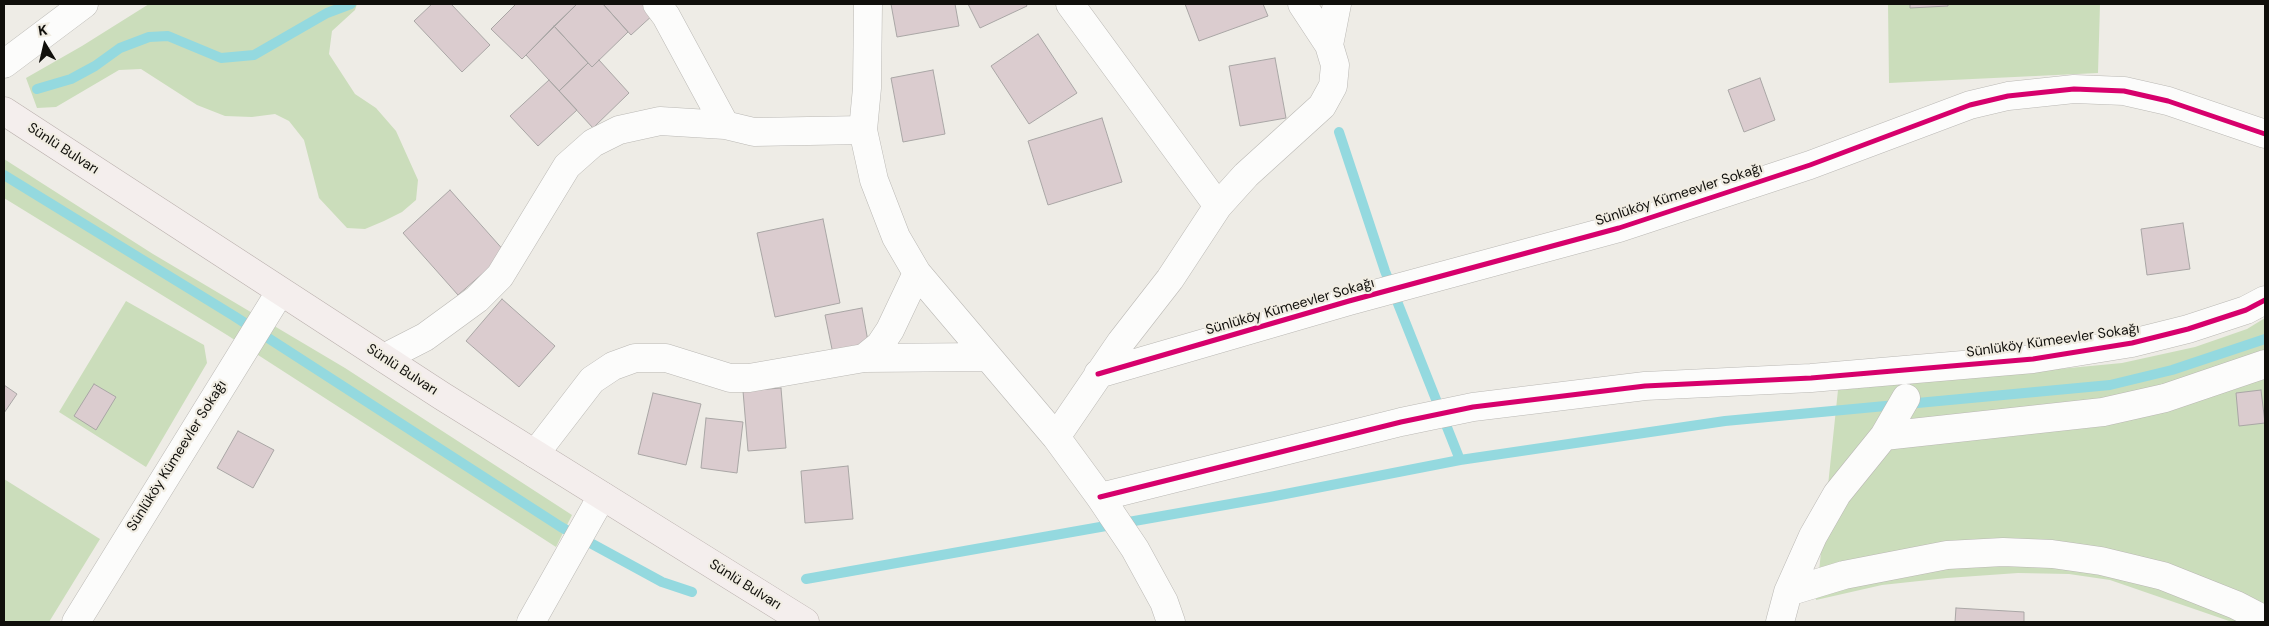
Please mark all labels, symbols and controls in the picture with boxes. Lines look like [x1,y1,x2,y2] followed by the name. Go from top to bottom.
[20,20,70,70] north arrow
[37,21,49,40] text: K
[24,120,102,178] street label: Sünlü Bulvarı
[1593,160,1765,230] street label: Sünlüköy Kümeevler Sokağı
[1204,275,1376,339] street label: Sünlüköy Kümeevler Sokağı
[1965,321,2141,361] street label: Sünlüköy Kümeevler Sokağı
[363,341,441,399] street label: Sünlü Bulvarı
[124,378,230,534] street label: Sünlüköy Kümeevler Sokağı
[706,556,784,614] street label: Sünlü Bulvarı

